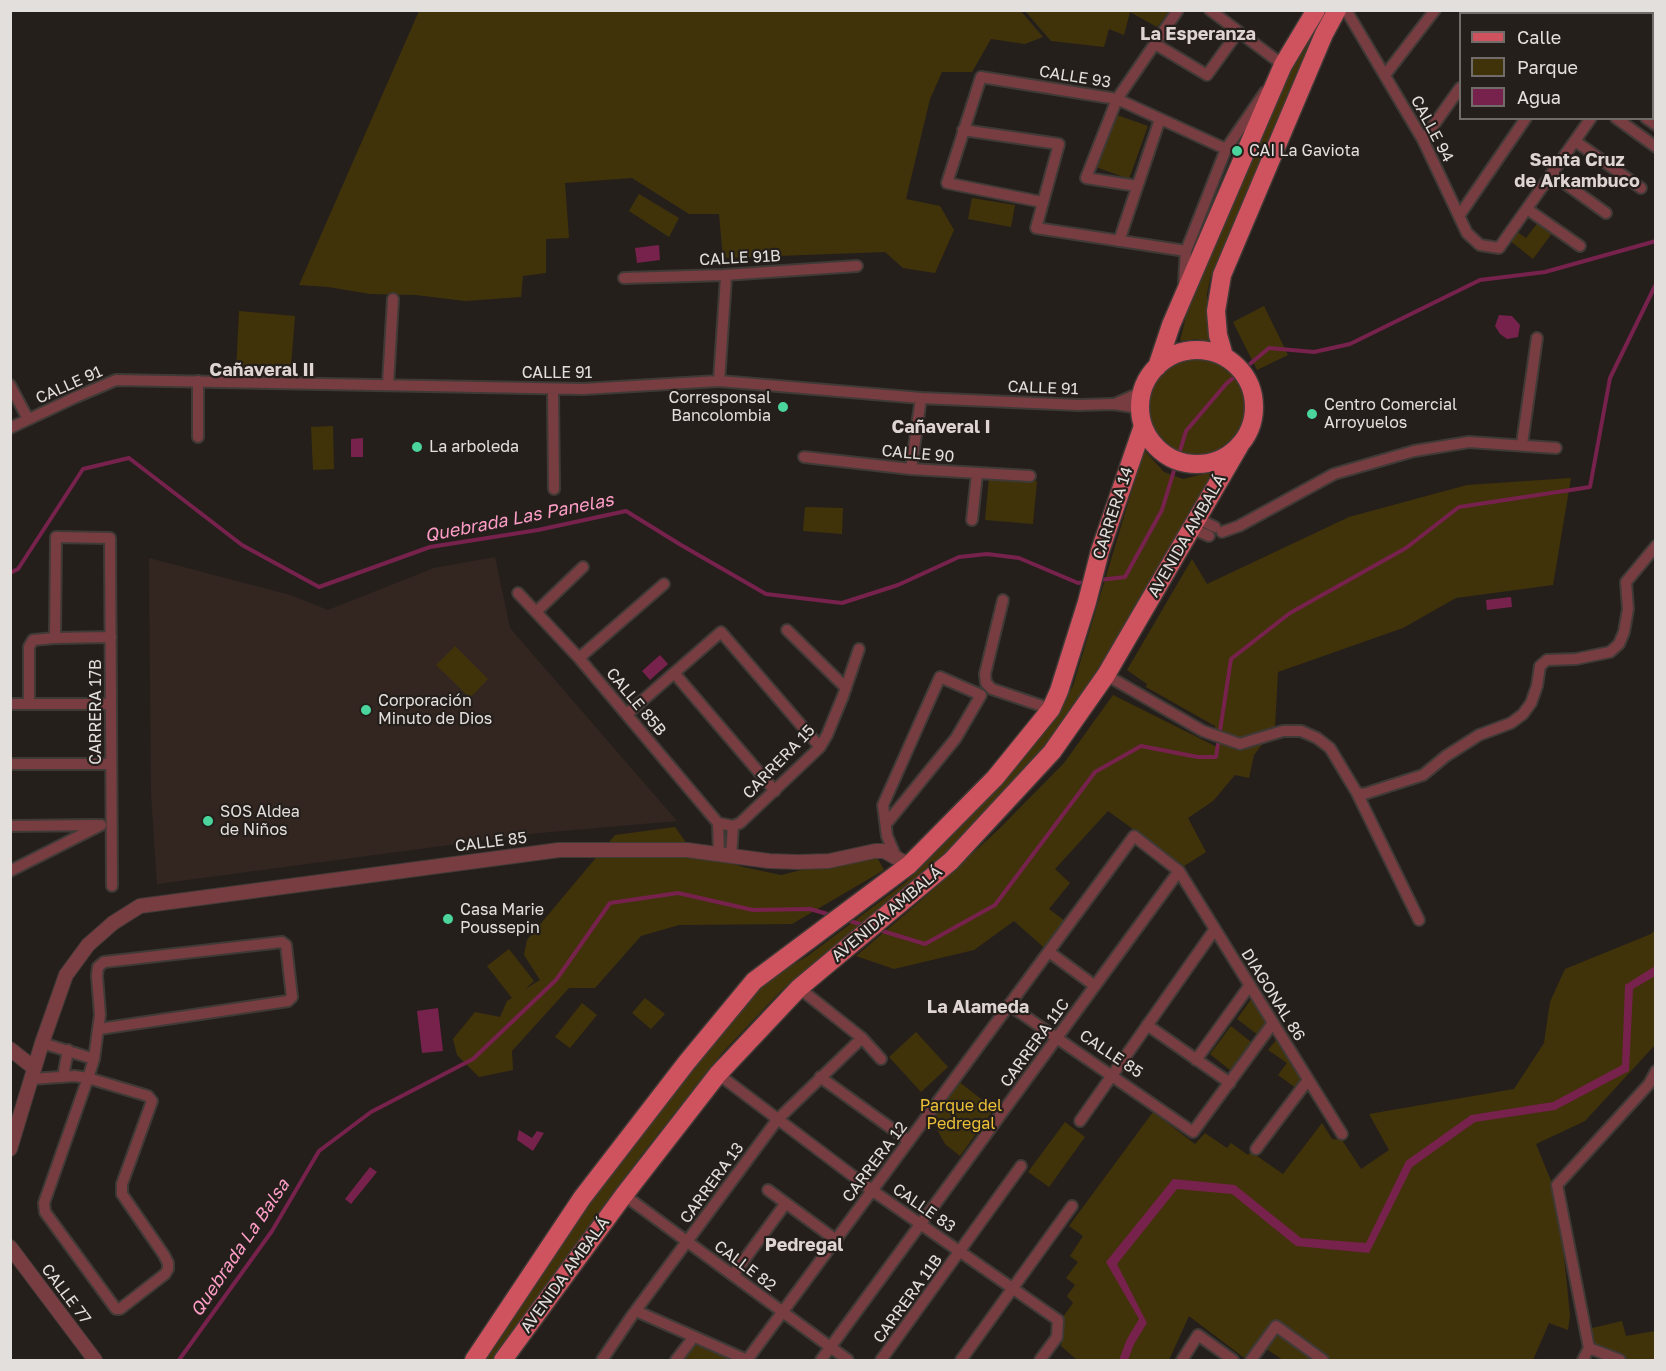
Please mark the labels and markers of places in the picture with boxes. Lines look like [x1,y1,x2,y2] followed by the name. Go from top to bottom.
[1249,141,1360,161] place label: CAI La Gaviota
[1230,144,1244,158] marker: CAI La Gaviota
[669,388,771,426] place label: Corresponsal Bancolombia
[1324,395,1457,433] place label: Centro Comercial Arroyuelos
[776,400,790,414] marker: Corresponsal Bancolombia
[1305,407,1319,421] marker: Centro Comercial Arroyuelos
[429,437,519,457] place label: La arboleda
[410,440,424,454] marker: La arboleda
[378,691,492,729] place label: Corporación Minuto de Dios
[359,703,373,717] marker: Corporación Minuto de Dios
[220,802,300,840] place label: SOS Aldea de Niños
[201,814,215,828] marker: SOS Aldea de Niños
[460,900,544,938] place label: Casa Marie Poussepin
[441,912,455,926] marker: Casa Marie Poussepin

